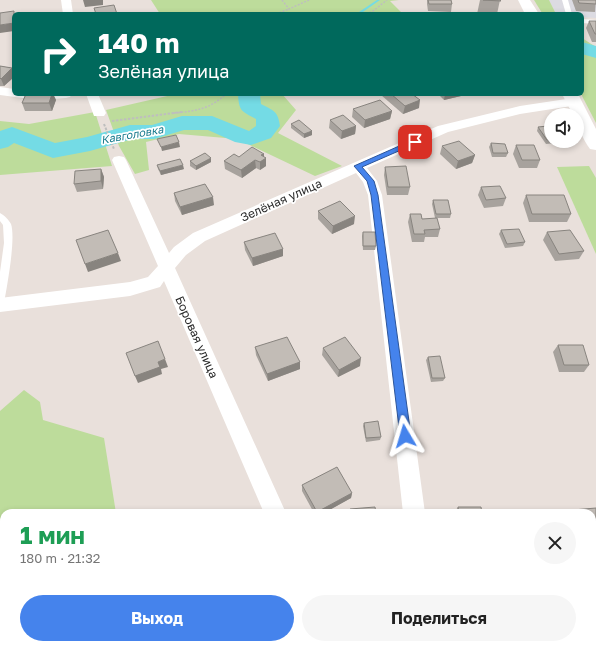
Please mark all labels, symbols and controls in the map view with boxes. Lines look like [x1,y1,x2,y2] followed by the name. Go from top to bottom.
[98,26,180,59] text: 140 m
[32,28,84,80] icon: right
[98,60,229,82] text: Зелёная улица
[544,108,584,148] map controls
[544,108,584,148] button: sound
[100,122,165,146] water label: Кавголовка
[398,125,432,159] pin
[404,131,426,153] icon: arrive
[238,175,324,225] street label: Зелёная улица
[172,294,222,380] street label: Боровая улица
[384,415,426,457] position arrow
[20,520,85,549] text: 1 мин
[534,522,576,564] button: close
[20,550,100,566] text: 180 m · 21:32
[20,595,294,641] button: Выход
[302,595,576,641] button: Поделиться

